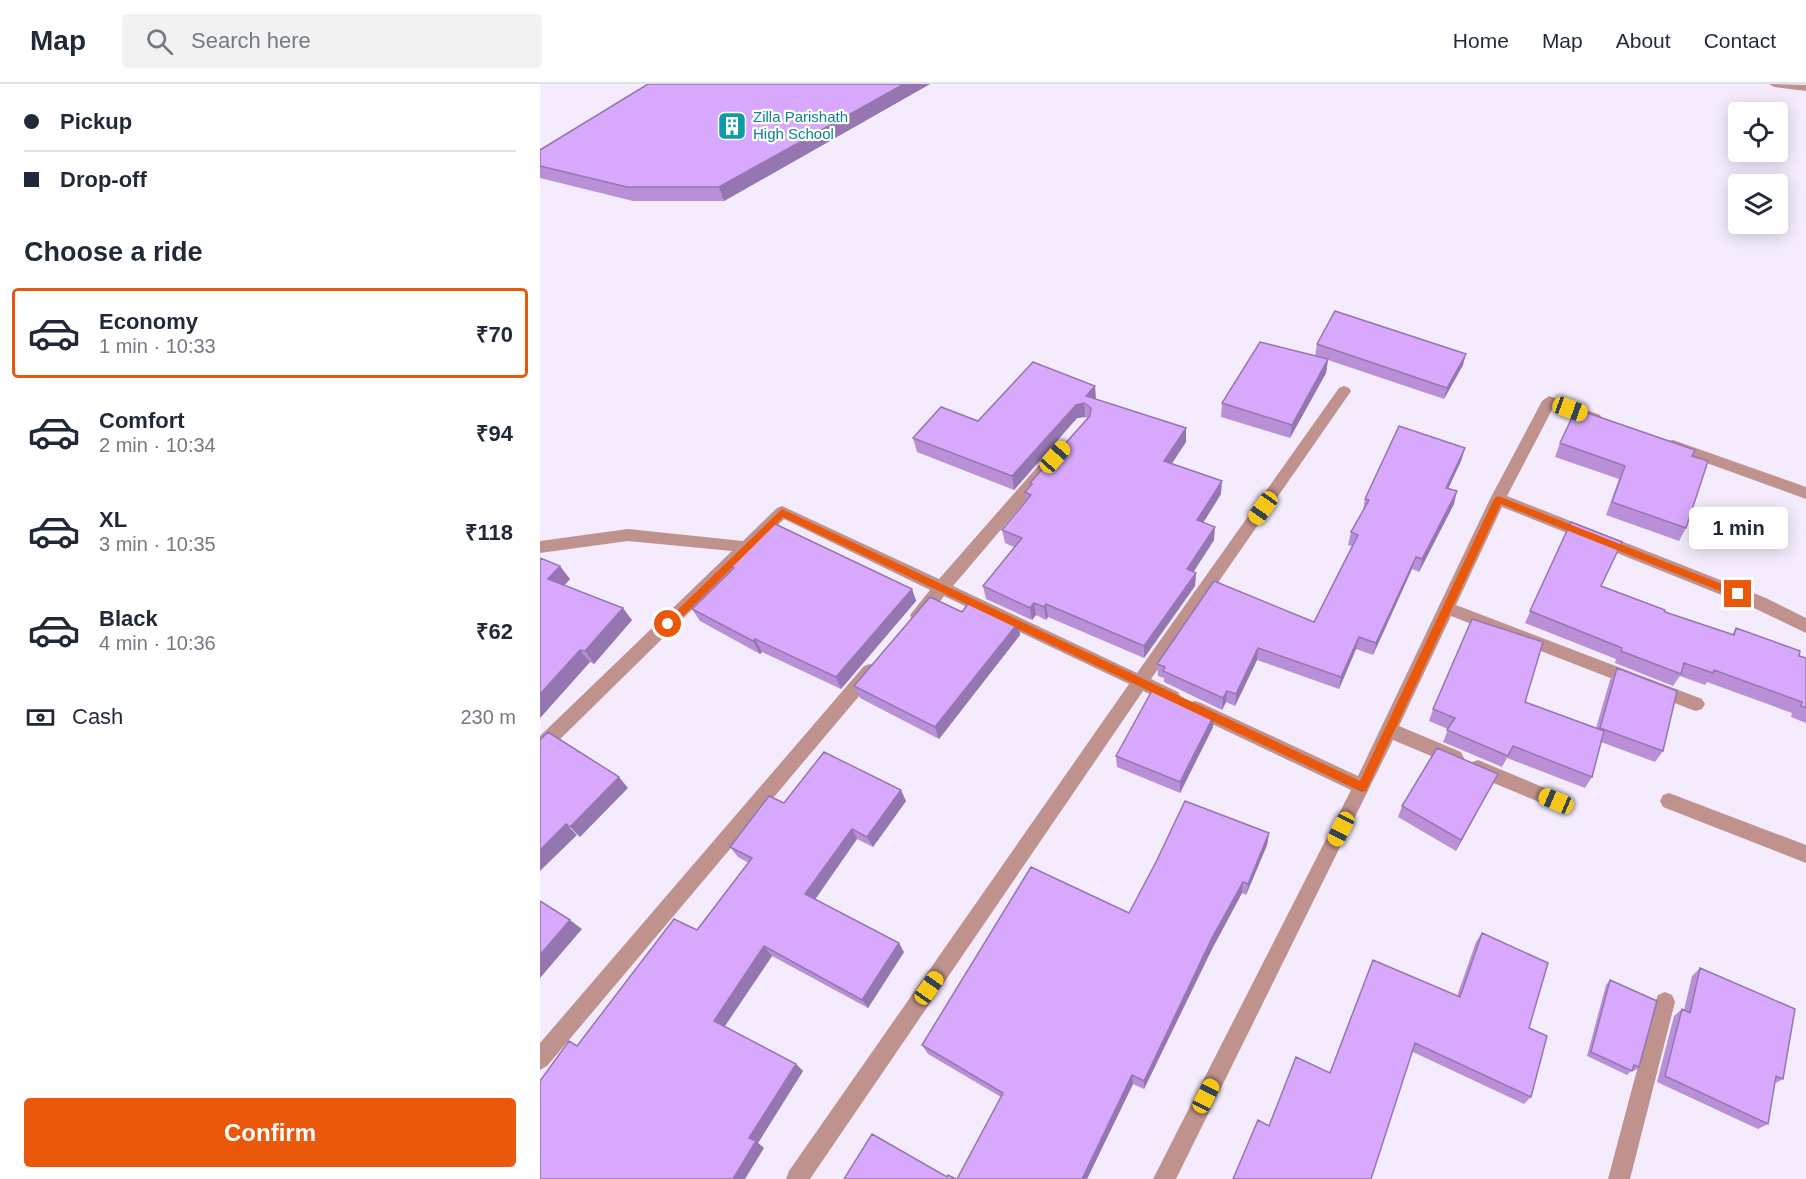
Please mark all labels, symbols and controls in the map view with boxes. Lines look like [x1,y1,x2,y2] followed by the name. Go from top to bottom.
[122,14,542,68] search box
[30,25,86,56] text: Map
[143,25,176,58] icon: search
[191,28,311,53] text: Search here
[1453,29,1509,52] text: Home
[1542,29,1583,52] text: Map
[1616,29,1671,52] text: About
[1704,29,1776,52] text: Contact
[1728,102,1788,234] map controls
[1728,102,1788,162] button: locate
[753,108,848,142] place label: Zilla Parishath High School
[60,109,132,134] text: Pickup
[716,110,748,142] building icon: Zilla Parishath High School
[60,167,147,192] text: Drop-off
[1728,174,1788,234] button: layers
[24,237,203,267] text: Choose a ride
[27,306,81,360] icon: car
[99,309,198,334] text: Economy
[476,322,513,347] text: ₹70
[99,335,216,357] text: 1 min · 10:33
[1550,394,1590,424] car
[27,405,81,459] icon: car
[99,408,185,433] text: Comfort
[476,421,513,446] text: ₹94
[99,434,216,456] text: 2 min · 10:34
[1036,438,1074,476] car
[1245,488,1281,528] car
[27,504,81,558] icon: car
[99,507,127,532] text: XL
[1688,507,1788,549] callout: 1 min
[1712,517,1765,539] text: 1 min
[465,520,513,545] text: ₹118
[99,533,216,555] text: 3 min · 10:35
[1724,580,1751,607] route end
[27,603,81,657] icon: car
[99,606,158,631] text: Black
[654,610,681,637] route start
[476,619,513,644] text: ₹62
[99,632,216,654] text: 4 min · 10:36
[24,701,57,734] icon: cash
[72,704,123,729] text: Cash
[460,706,516,728] text: 230 m
[1536,786,1576,816] car
[1325,809,1357,849] car
[911,968,947,1008] car
[1190,1076,1222,1116] car
[24,1098,516,1167] button: Confirm

